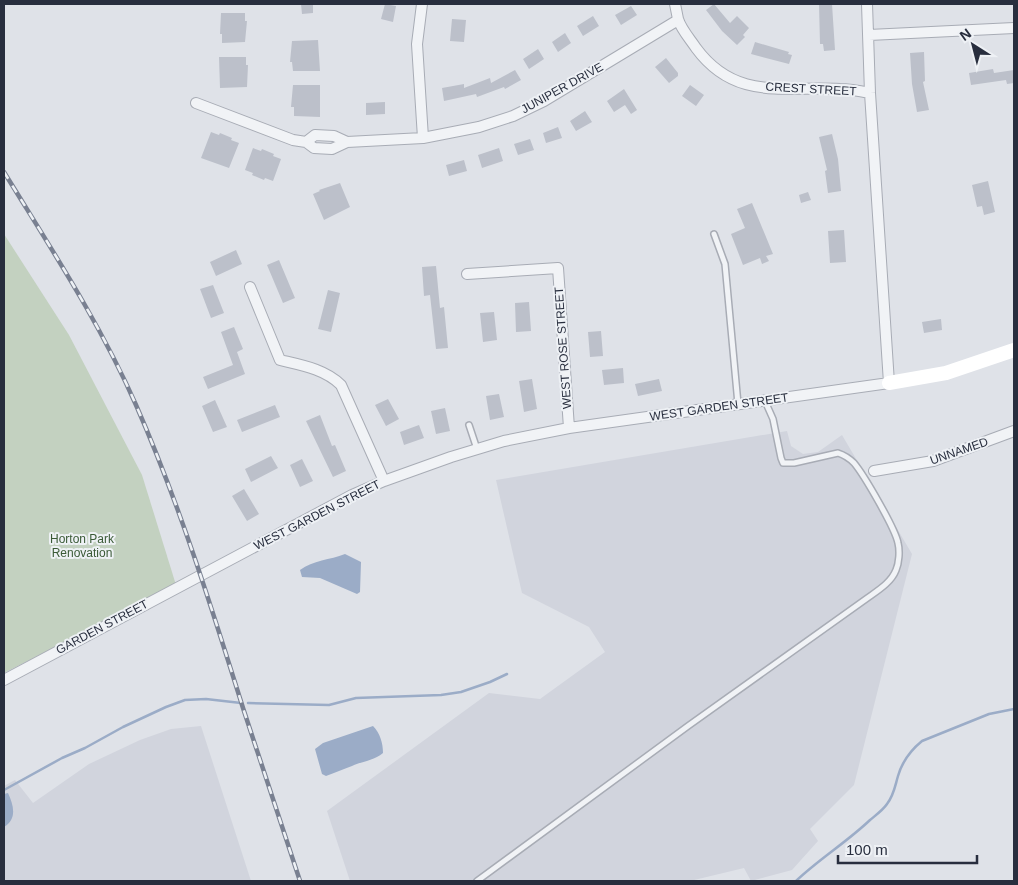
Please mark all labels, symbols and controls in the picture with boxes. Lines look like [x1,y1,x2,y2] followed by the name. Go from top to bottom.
[948,20,998,70] north arrow
[957,25,974,44] text: N
[519,60,605,116] street label: JUNIPER DRIVE
[765,80,858,98] street label: CREST STREET
[552,286,574,410] street label: WEST ROSE STREET
[649,390,790,424] street label: WEST GARDEN STREET
[928,434,990,467] street label: UNNAMED
[252,477,383,553] street label: WEST GARDEN STREET
[50,532,115,560] park label: Horton Park Renovation
[54,597,151,657] street label: GARDEN STREET
[838,832,977,864] scale bar
[846,841,888,858] text: 100 m

